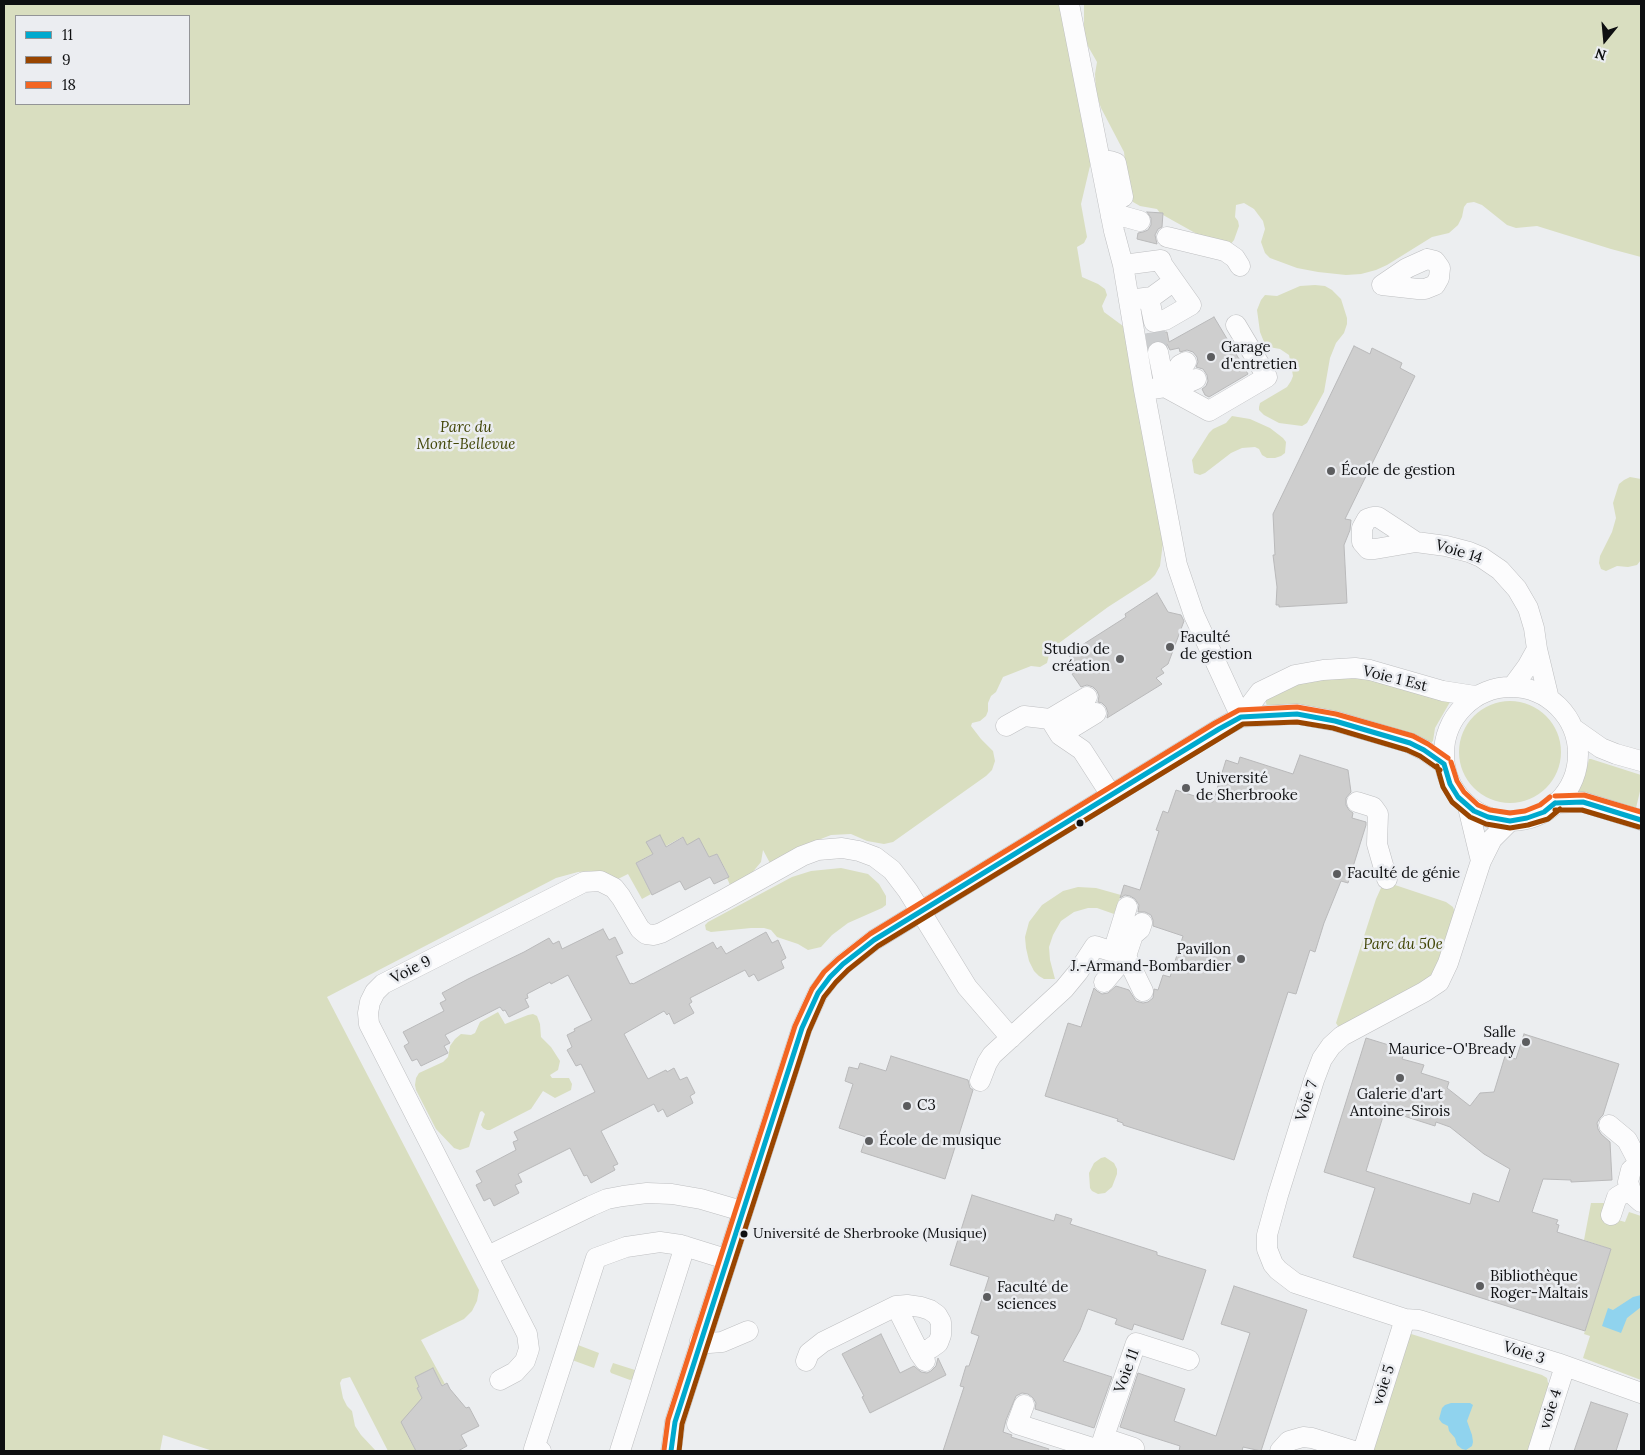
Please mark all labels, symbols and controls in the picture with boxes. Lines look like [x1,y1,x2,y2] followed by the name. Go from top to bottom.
[15,15,190,105] legend
[1580,15,1630,65] north arrow
[62,25,73,44] text: 11
[1593,44,1608,65] text: N
[62,50,71,69] text: 9
[62,75,76,94] text: 18
[1221,339,1297,374] place label: Garage d'entretien
[1205,351,1217,363] marker: Garage d'entretien
[416,419,516,454] park label: Parc du Mont-Bellevue
[1341,462,1455,480] place label: École de gestion
[1325,465,1337,477] marker: École de gestion
[1433,536,1485,568] street label: Voie 14
[1180,629,1252,664] place label: Faculté de gestion
[1044,641,1110,676] place label: Studio de création
[1164,641,1176,653] marker: Faculté de gestion
[1114,653,1126,665] marker: Studio de création
[1361,662,1429,696] street label: Voie 1 Est
[1196,770,1298,805] place label: Université de Sherbrooke
[1180,782,1192,794] marker: Université de Sherbrooke
[1075,818,1085,828] unlabelled marker
[1347,865,1460,883] place label: Faculté de génie
[1331,868,1343,880] marker: Faculté de génie
[1363,936,1443,954] park label: Parc du 50e
[1071,941,1231,976] place label: Pavillon J.-Armand-Bombardier
[388,952,434,988] street label: Voie 9
[1235,953,1247,965] marker: Pavillon J.-Armand-Bombardier
[1388,1024,1516,1059] place label: Salle Maurice-O'Bready
[1520,1036,1532,1048] marker: Salle Maurice-O'Bready
[1394,1072,1406,1084] marker: Galerie d'art Antoine-Sirois
[1292,1079,1322,1123] street label: Voie 7
[1350,1086,1450,1121] place label: Galerie d'art Antoine-Sirois
[917,1097,936,1115] place label: C3
[901,1100,913,1112] marker: C3
[879,1132,1001,1150] place label: École de musique
[863,1135,875,1147] marker: École de musique
[753,1226,986,1242] place label: Université de Sherbrooke (Musique)
[739,1229,749,1239] marker: Université de Sherbrooke (Musique)
[1490,1268,1588,1303] place label: Bibliothèque Roger-Maltais
[997,1279,1068,1314] place label: Faculté de sciences
[1474,1280,1486,1292] marker: Bibliothèque Roger-Maltais
[981,1291,993,1303] marker: Faculté de sciences
[1501,1338,1547,1368] street label: Voie 3
[1111,1347,1143,1395] street label: Voie 11
[1369,1363,1399,1407] street label: voie 5
[1536,1387,1566,1431] street label: voie 4

